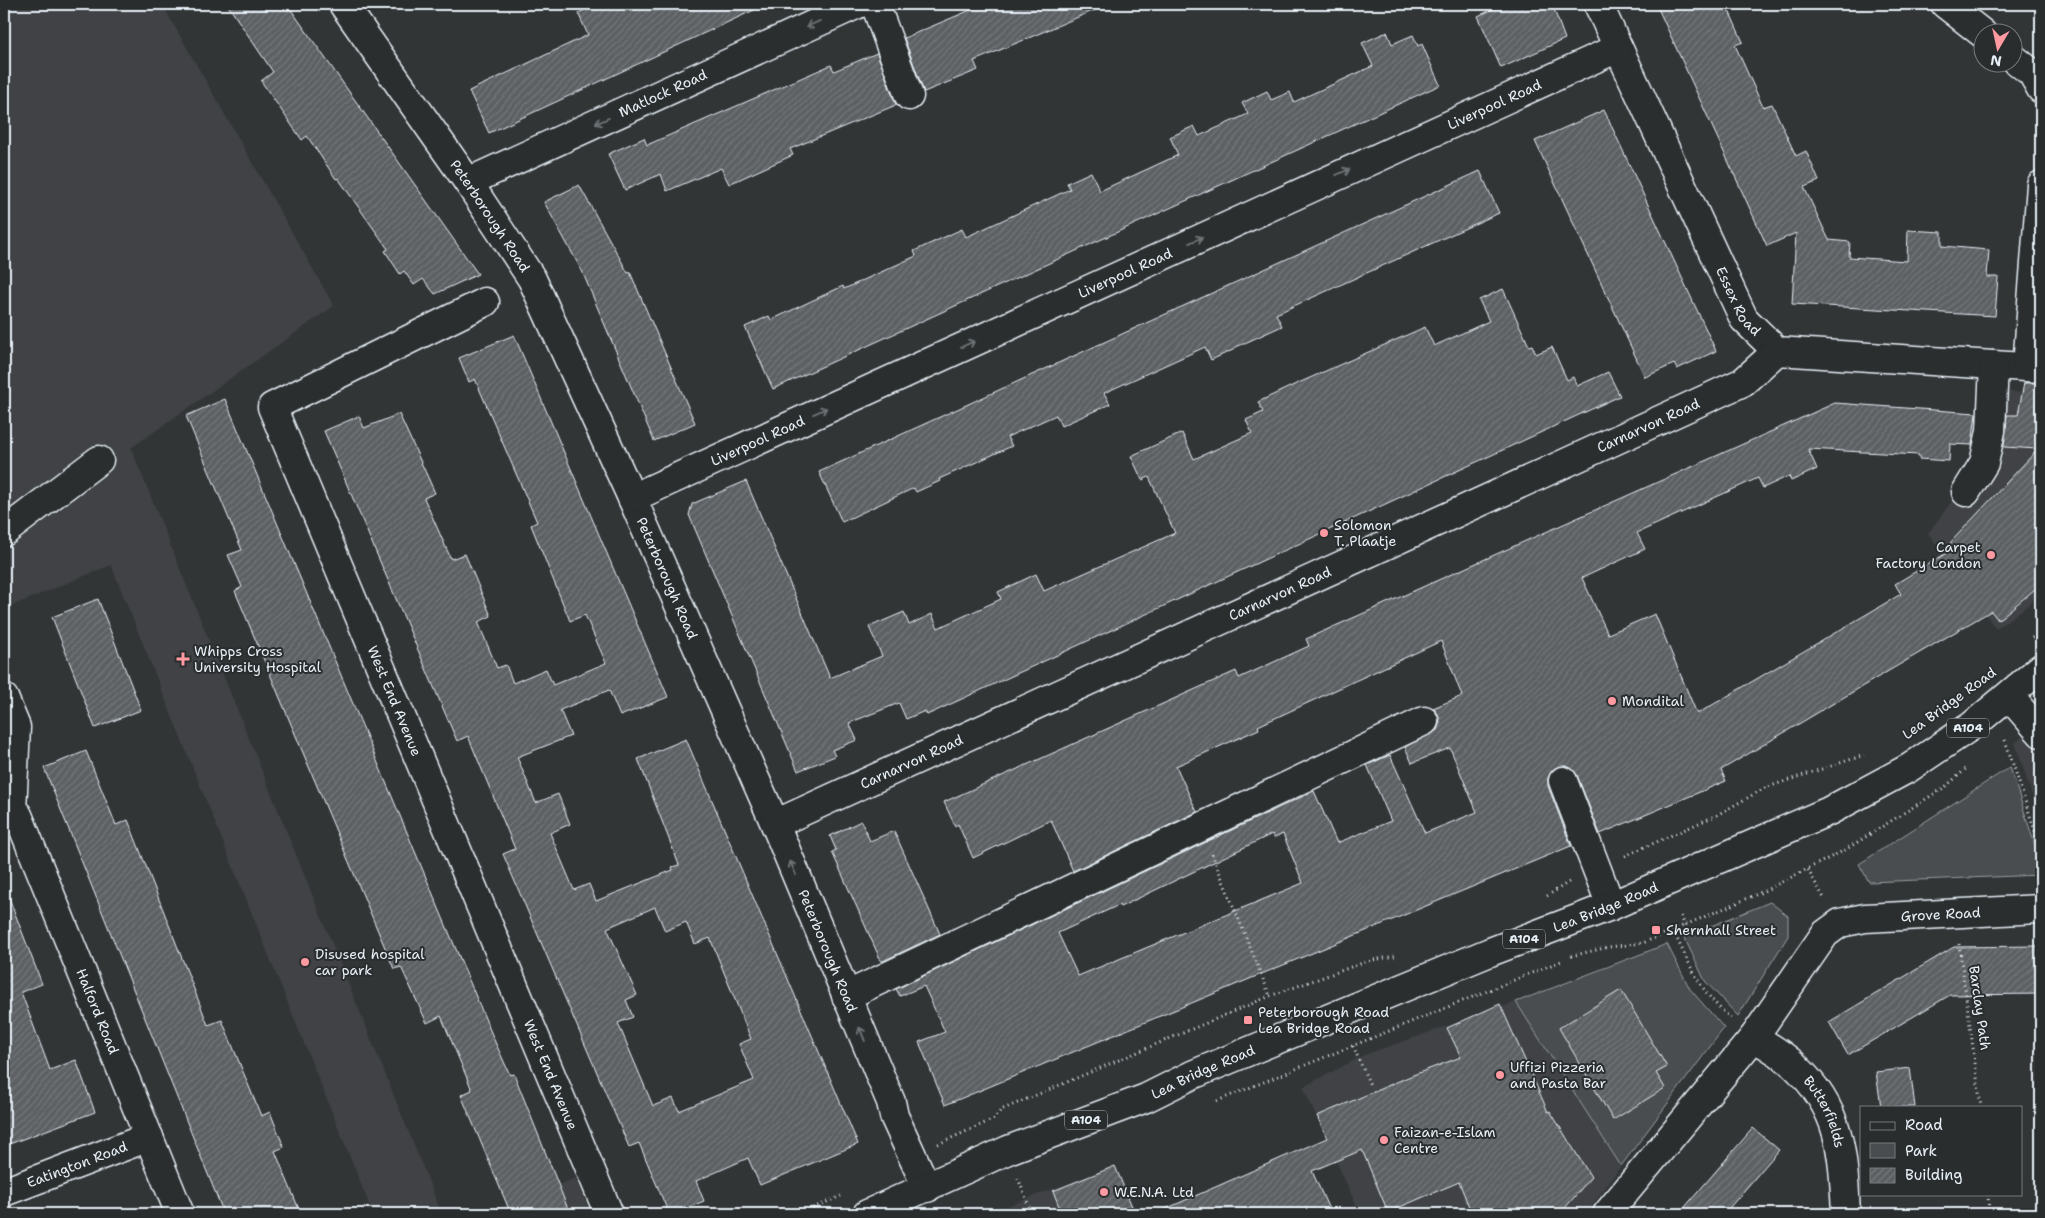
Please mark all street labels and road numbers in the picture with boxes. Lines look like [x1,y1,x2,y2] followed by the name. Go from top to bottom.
[616,65,710,121] street label: Matlock Road
[1445,75,1544,134] street label: Liverpool Road
[446,156,534,276] street label: Peterborough Road
[1075,244,1175,302] street label: Liverpool Road
[1712,264,1765,340] street label: Essex Road
[1594,394,1703,457] street label: Carnarvon Road
[708,411,808,470] street label: Liverpool Road
[633,514,702,642] street label: Peterborough Road
[1226,562,1334,625] street label: Carnarvon Road
[364,643,426,759] street label: West End Avenue
[1898,663,2000,743] street label: Lea Bridge Road
[1947,718,1989,738] road number: A104
[857,730,966,793] street label: Carnarvon Road
[1550,878,1661,936] street label: Lea Bridge Road
[794,887,862,1015] street label: Peterborough Road
[1900,903,1981,925] street label: Grove Road
[1503,930,1545,949] road number: A104
[1965,964,1995,1052] street label: Barclay Path
[72,966,123,1057] street label: Halford Road
[520,1017,582,1133] street label: West End Avenue
[1148,1041,1258,1103] street label: Lea Bridge Road
[1800,1072,1849,1149] street label: Butterfields
[1065,1110,1107,1130] road number: A104
[24,1137,130,1192] street label: Eatington Road

